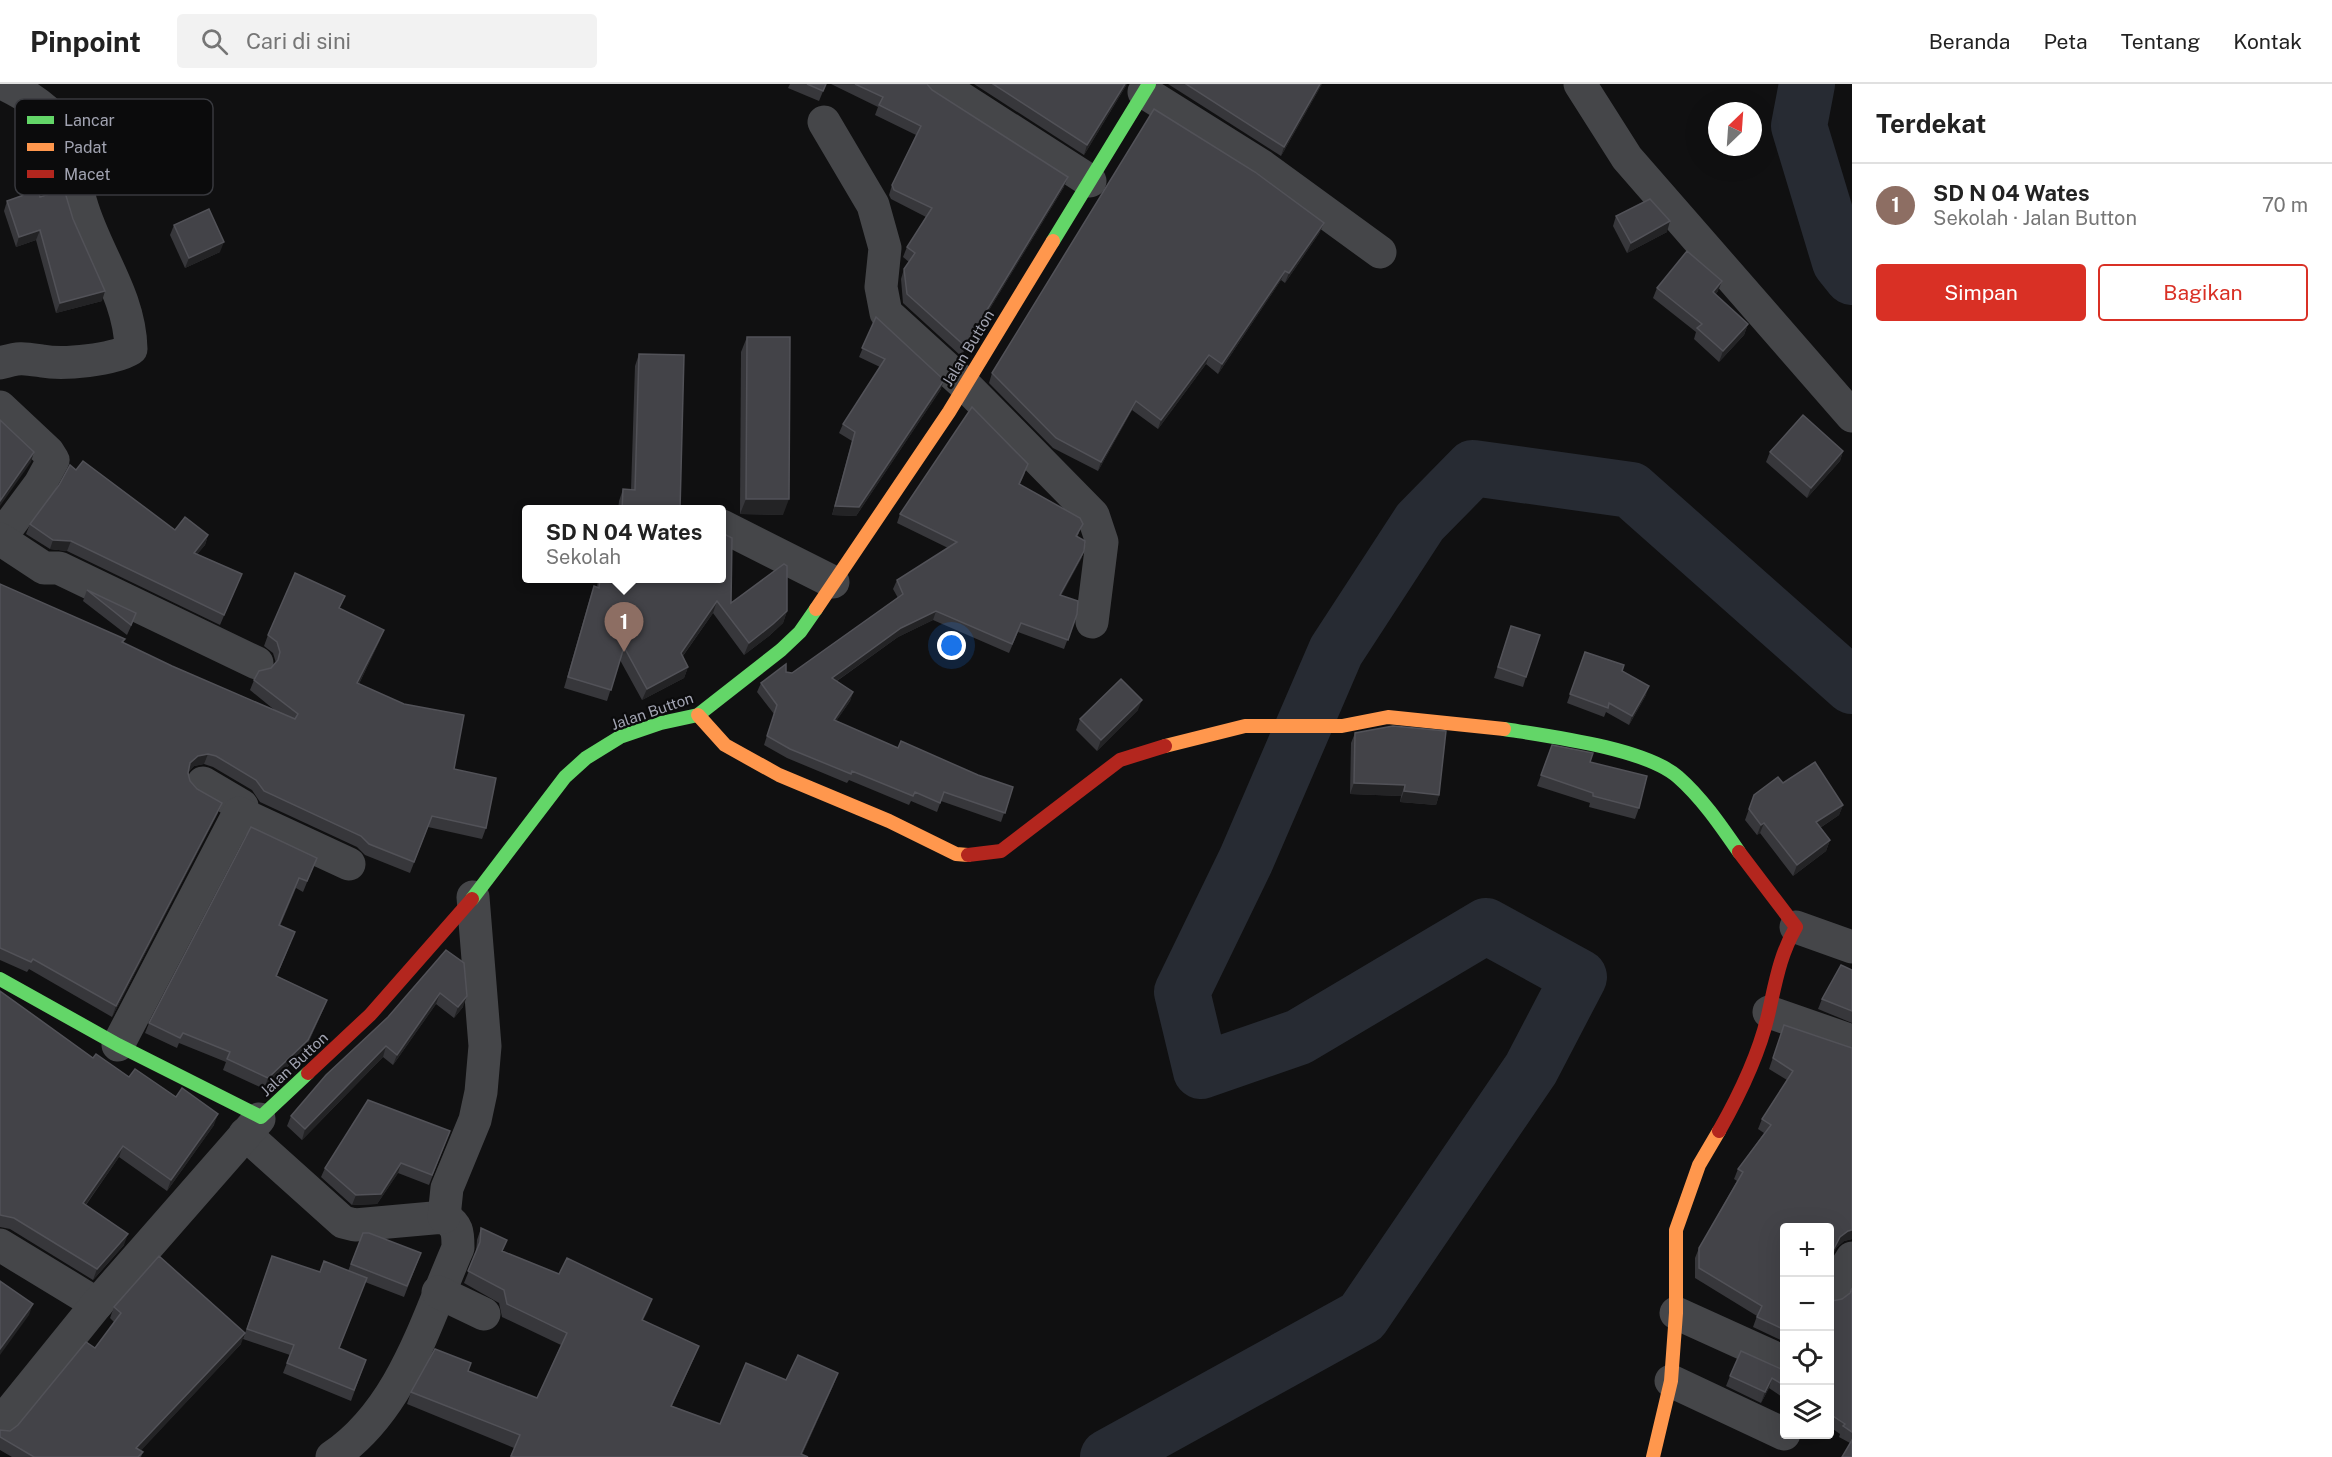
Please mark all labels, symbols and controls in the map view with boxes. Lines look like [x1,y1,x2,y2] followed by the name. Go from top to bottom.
[177,14,597,68] search box
[30,25,141,58] text: Pinpoint
[198,25,231,58] icon: search
[246,28,351,54] text: Cari di sini
[1929,29,2010,54] text: Beranda
[2043,29,2088,54] text: Peta
[2121,29,2200,54] text: Tentang
[2233,29,2302,54] text: Kontak
[15,99,213,195] legend
[1708,102,1762,156] north arrow
[1876,108,1986,139] text: Terdekat
[64,111,115,130] text: Lancar
[64,138,107,157] text: Padat
[64,165,111,184] text: Macet
[1933,180,2090,206] text: SD N 04 Wates
[1891,193,1900,217] text: 1
[2262,193,2308,217] text: 70 m
[1933,206,2137,230] text: Sekolah · Jalan Button
[1876,264,2086,321] button: Simpan
[2098,264,2308,321] button: Bagikan
[939,307,997,389] street label: Jalan Button
[522,505,726,583] popup
[546,519,702,545] text: SD N 04 Wates
[546,545,621,569] text: Sekolah
[604,602,644,652] pin: 1
[937,631,966,660] your location
[609,689,695,733] street label: Jalan Button
[257,1029,331,1099] street label: Jalan Button
[1780,1223,1834,1439] map controls
[1780,1223,1834,1277] button: +
[1780,1277,1834,1331] button: −
[1780,1331,1834,1385] button: locate
[1780,1385,1834,1439] button: layers

